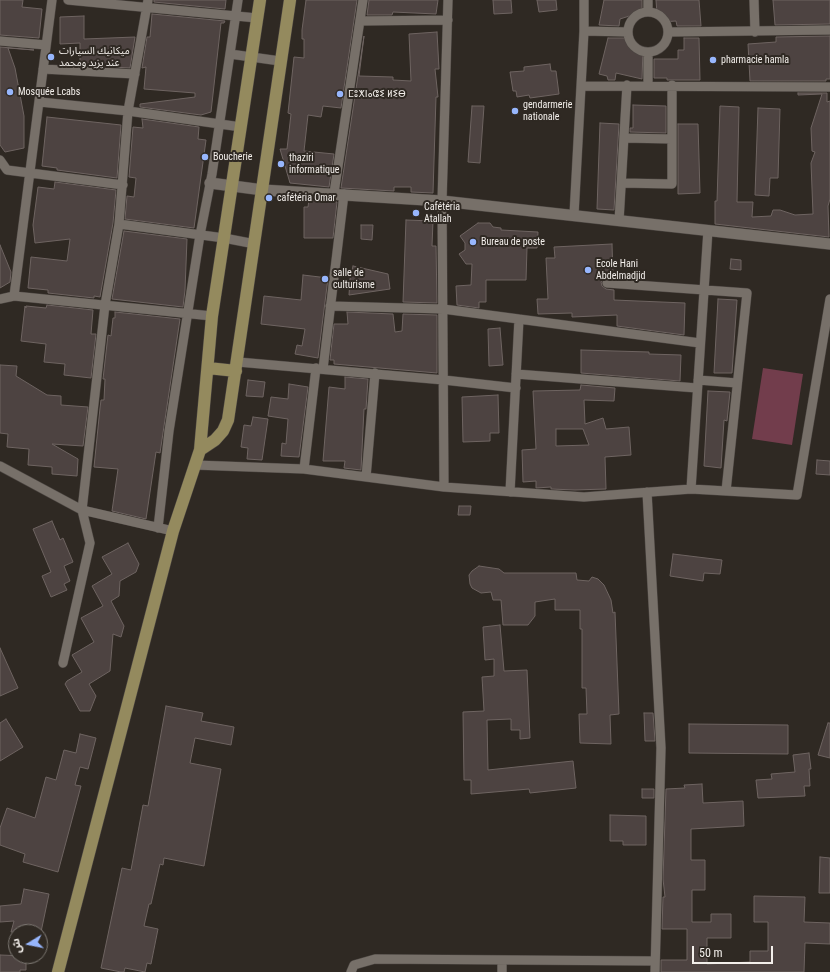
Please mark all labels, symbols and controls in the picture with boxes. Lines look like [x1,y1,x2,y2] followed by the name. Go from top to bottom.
[59,45,130,68] place label: ميكانيك السيارات عند يزيد ومحمد
[46,52,56,62] marker: ميكانيك السيارات عند يزيد ومحمد
[721,54,789,66] place label: pharmacie hamla
[708,55,718,65] marker: pharmacie hamla
[18,86,80,98] place label: Mosquée Lcabs
[5,87,15,97] marker: Mosquée Lcabs
[348,88,406,100] place label: ⵎⵓⵅⵏⴰⵛⵉ ⵍⵉⴱ
[335,89,345,99] marker: ⵎⵓⵅⵏⴰⵛⵉ ⵍⵉⴱ
[523,99,573,122] place label: gendarmerie nationale
[510,106,520,116] marker: gendarmerie nationale
[213,151,252,163] place label: Boucherie
[200,152,210,162] marker: Boucherie
[289,152,339,176] place label: thaziri informatique
[276,159,286,169] marker: thaziri informatique
[277,192,336,204] place label: cafétéria Omar
[264,193,274,203] marker: cafétéria Omar
[424,201,460,224] place label: Cafétéria Atallah
[411,208,421,218] marker: Cafétéria Atallah
[481,236,545,248] place label: Bureau de poste
[468,237,478,247] marker: Bureau de poste
[596,258,645,282] place label: Ecole Hani Abdelmadjid
[583,265,593,275] marker: Ecole Hani Abdelmadjid
[333,267,375,290] place label: salle de culturisme
[320,274,330,284] marker: salle de culturisme
[8,924,48,964] north arrow
[9,937,24,955] text: ش
[694,938,775,964] scale bar
[699,946,723,960] text: 50 m

